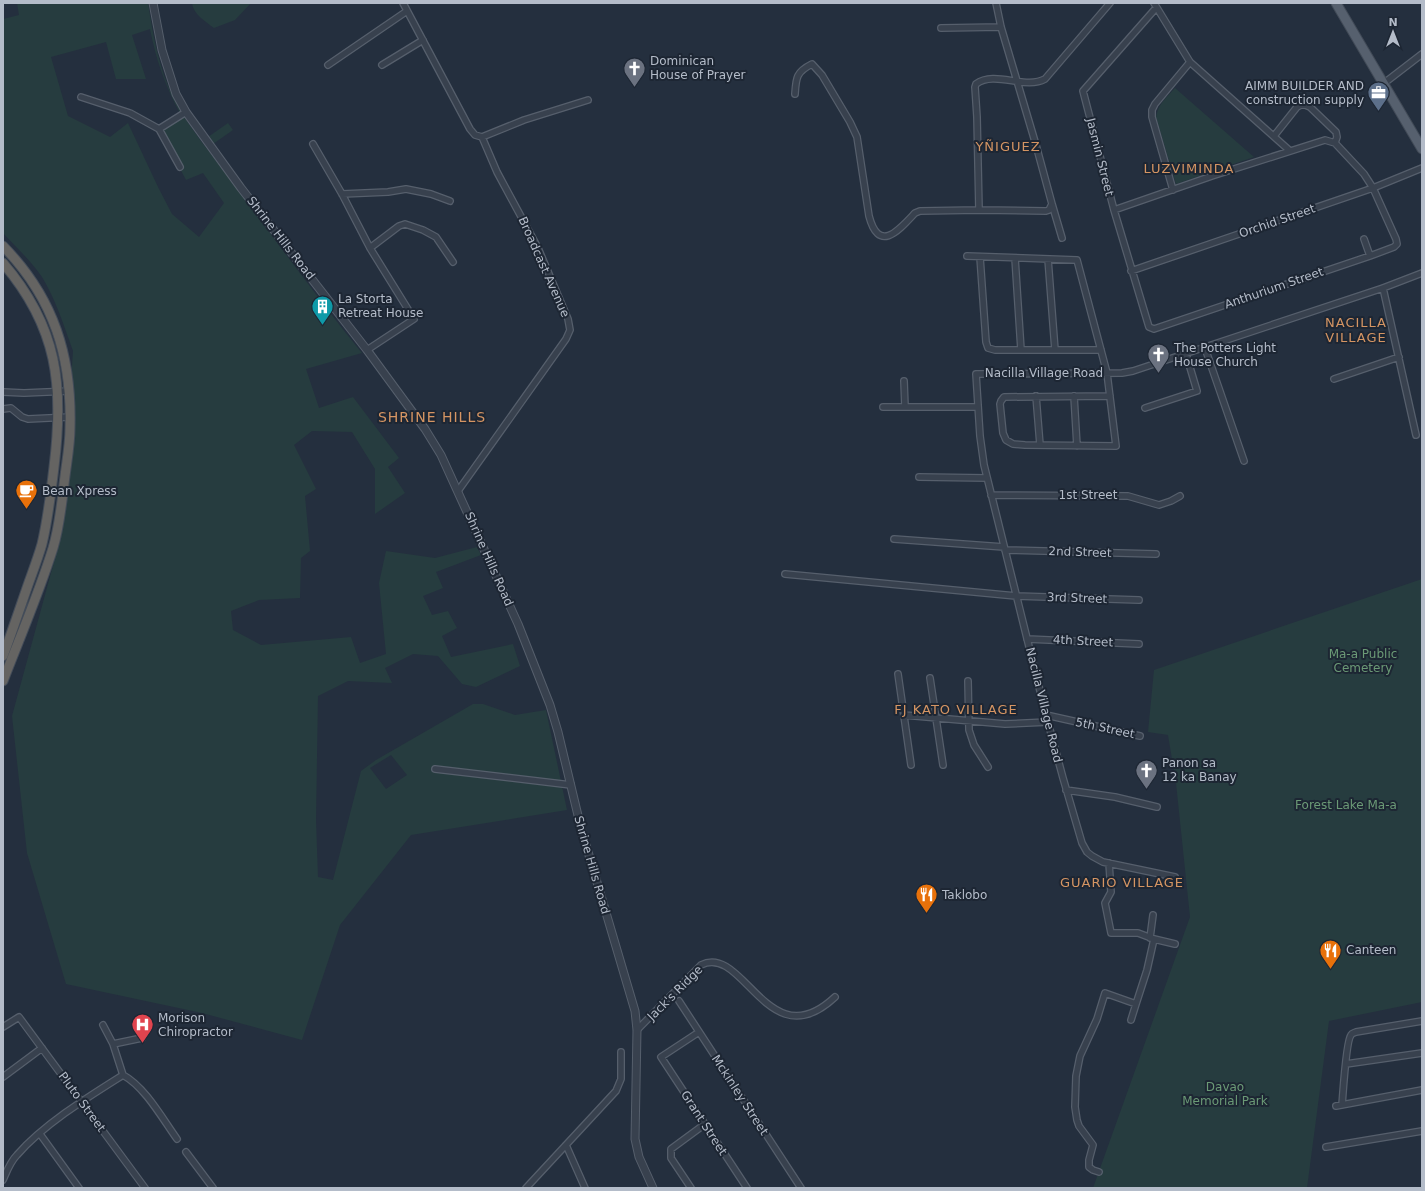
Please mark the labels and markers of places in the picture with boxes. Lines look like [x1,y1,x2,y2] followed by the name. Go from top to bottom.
[650,54,746,82] place label: Dominican House of Prayer
[622,55,648,88] church icon: Dominican House of Prayer
[1245,79,1364,107] place label: AIMM BUILDER AND construction supply
[1366,80,1392,113] office icon: AIMM BUILDER AND construction supply
[338,292,423,320] place label: La Storta Retreat House
[309,293,335,326] building icon: La Storta Retreat House
[1173,341,1276,369] place label: The Potters Light House Church
[1146,342,1172,375] church icon: The Potters Light House Church
[13,478,39,511] cafe icon: Bean Xpress
[42,484,117,498] place label: Bean Xpress
[1162,756,1237,784] place label: Panon sa 12 ka Banay
[1133,757,1159,790] church icon: Panon sa 12 ka Banay
[913,882,939,915] restaurant icon: Taklobo
[941,888,987,902] place label: Taklobo
[1318,937,1344,970] restaurant icon: Canteen
[1346,943,1396,957] place label: Canteen
[158,1011,233,1039] place label: Morison Chiropractor
[130,1012,156,1045] hospital icon: Morison Chiropractor

